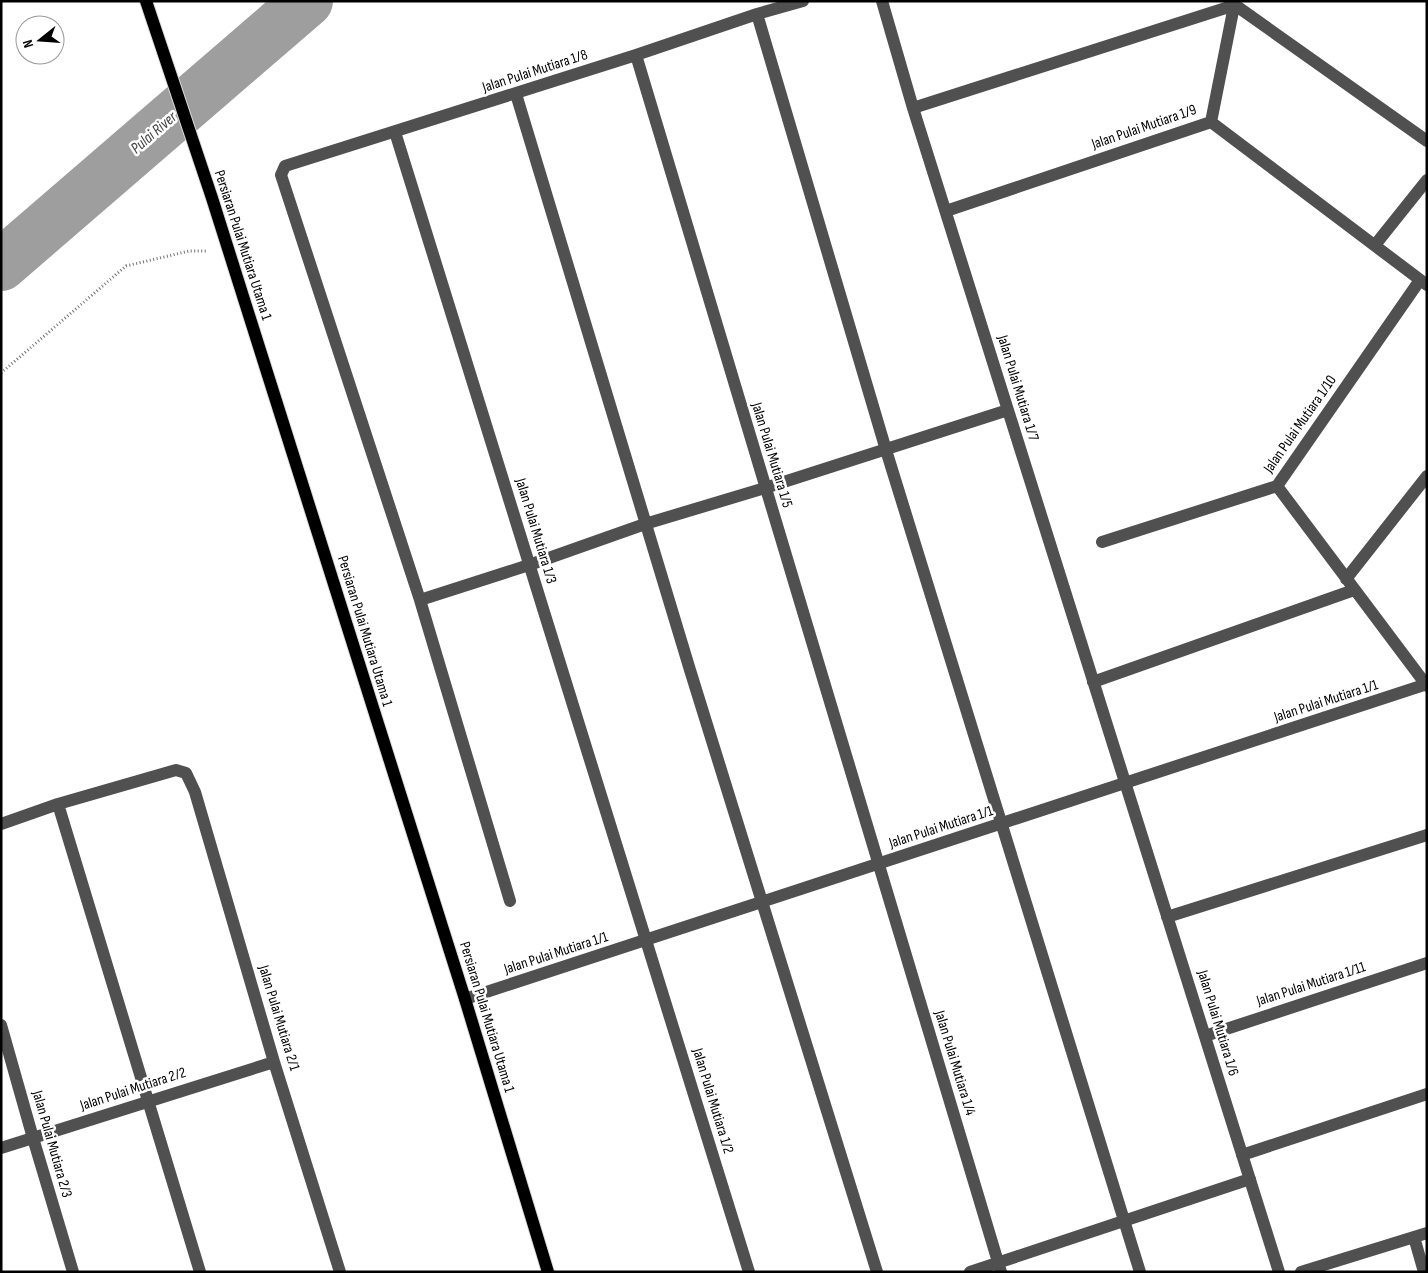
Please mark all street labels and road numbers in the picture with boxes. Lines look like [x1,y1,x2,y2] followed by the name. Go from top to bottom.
[479,45,590,97] street label: Jalan Pulai Mutiara 1/8
[1088,100,1199,154] street label: Jalan Pulai Mutiara 1/9
[210,168,276,323] street label: Persiaran Pulai Mutiara Utama 1
[993,332,1043,443] street label: Jalan Pulai Mutiara 1/7
[1259,371,1341,477] street label: Jalan Pulai Mutiara 1/10
[747,399,797,510] street label: Jalan Pulai Mutiara 1/5
[511,475,561,586] street label: Jalan Pulai Mutiara 1/3
[333,553,397,709] street label: Persiaran Pulai Mutiara Utama 1
[1271,675,1381,727] street label: Jalan Pulai Mutiara 1/1
[886,801,996,853] street label: Jalan Pulai Mutiara 1/1
[501,927,611,979] street label: Jalan Pulai Mutiara 1/1
[455,939,519,1095] street label: Persiaran Pulai Mutiara Utama 1
[1253,957,1369,1011] street label: Jalan Pulai Mutiara 1/11
[254,962,304,1074] street label: Jalan Pulai Mutiara 2/1
[1193,967,1243,1078] street label: Jalan Pulai Mutiara 1/6
[930,1007,980,1118] street label: Jalan Pulai Mutiara 1/4
[688,1045,738,1156] street label: Jalan Pulai Mutiara 1/2
[77,1063,188,1115] street label: Jalan Pulai Mutiara 2/2
[27,1087,76,1200] street label: Jalan Pulai Mutiara 2/3

